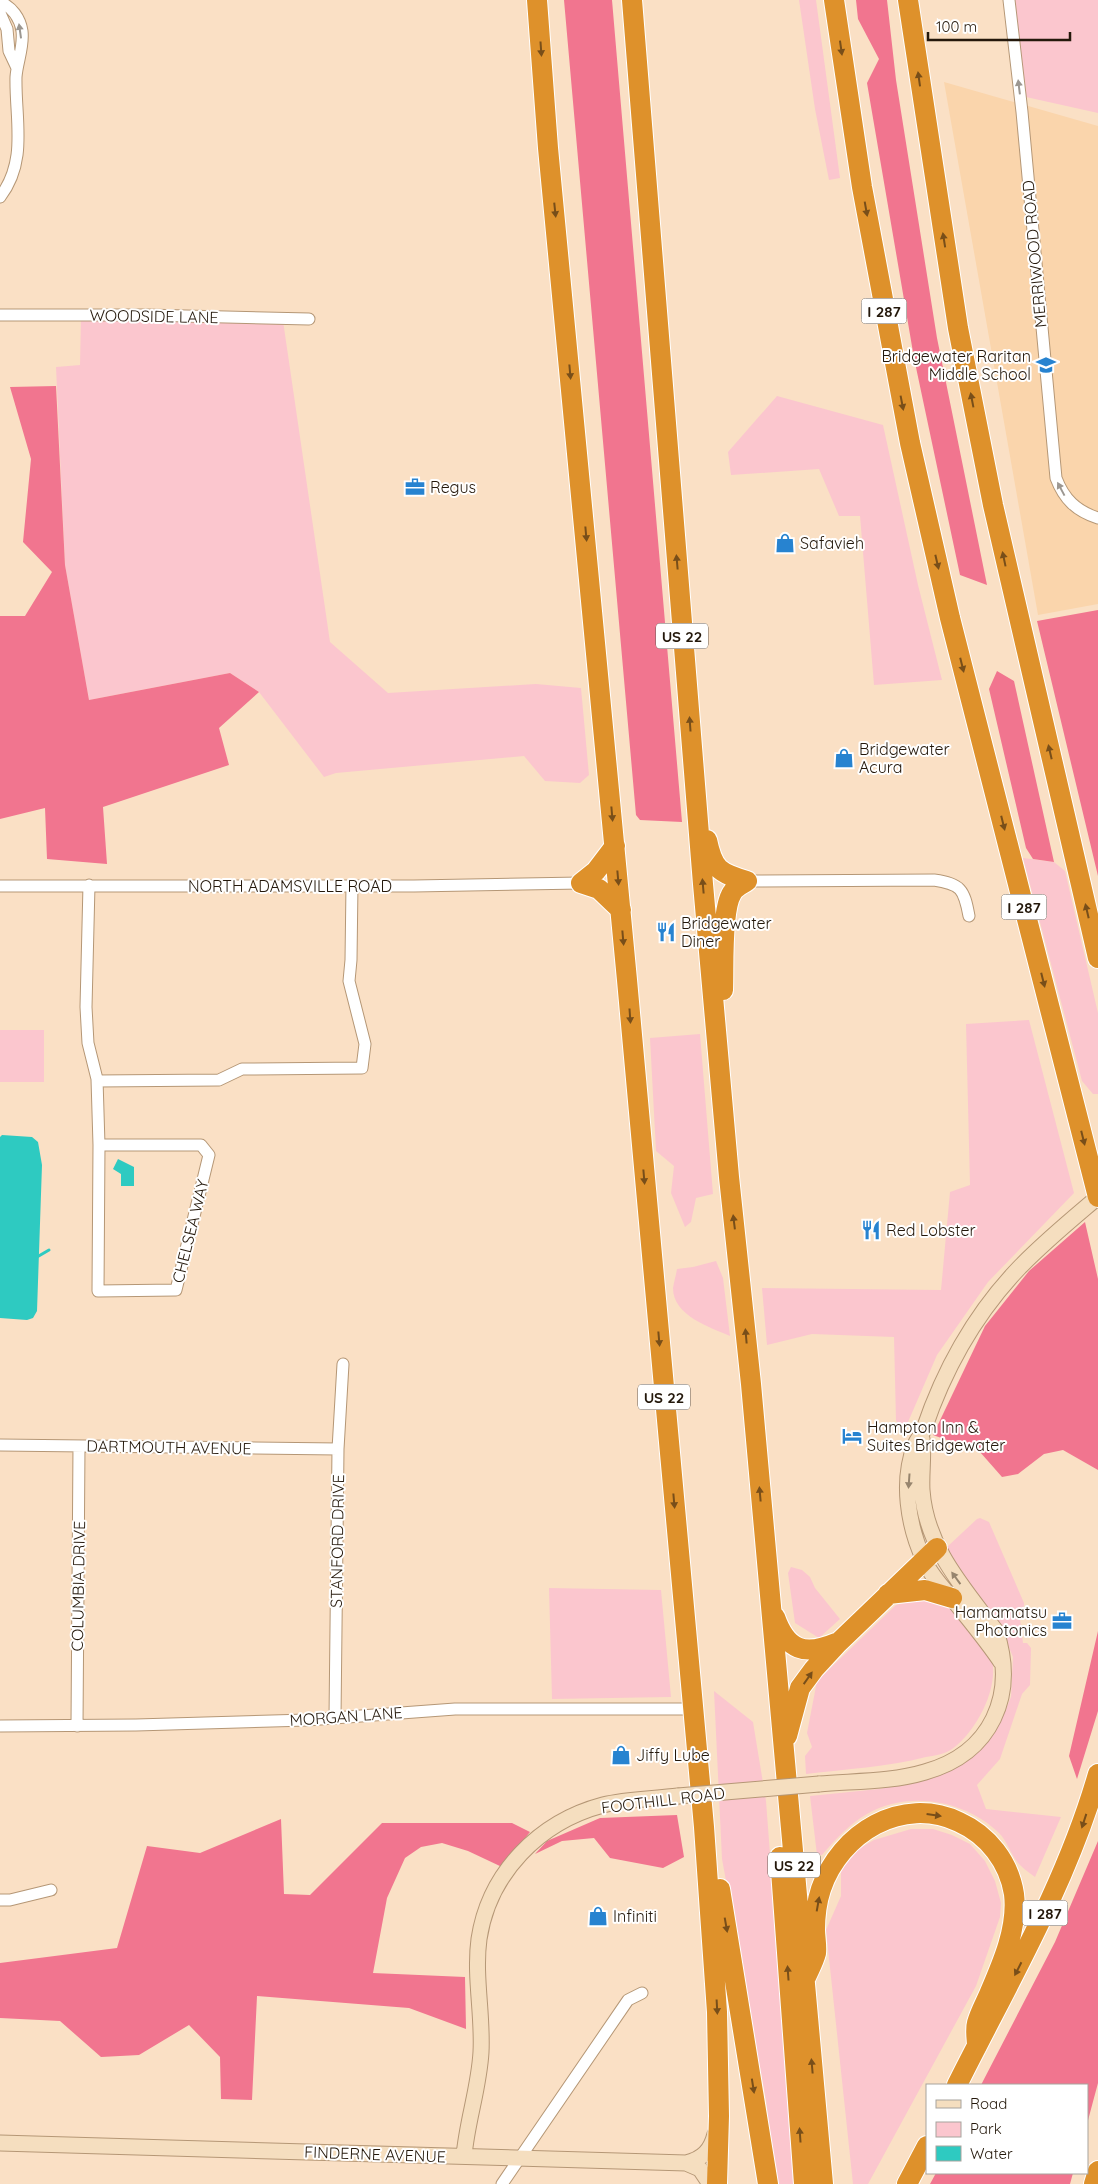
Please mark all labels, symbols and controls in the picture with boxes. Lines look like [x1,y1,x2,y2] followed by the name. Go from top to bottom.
[928,10,1070,42] scale bar
[936,17,977,36] text: 100 m
[16,22,24,38] one-way arrow
[537,41,545,57] one-way arrow
[837,41,845,57] one-way arrow
[915,71,923,87] one-way arrow
[1015,79,1023,95] one-way arrow
[1018,179,1050,329] street label: MERRIWOOD ROAD
[862,201,870,217] one-way arrow
[551,203,559,219] one-way arrow
[939,231,947,247] one-way arrow
[862,298,906,324] road number: I 287
[89,305,219,327] street label: WOODSIDE LANE
[881,346,1031,384] place label: Bridgewater Raritan Middle School
[1035,354,1057,376] school or university icon: Bridgewater Raritan Middle School
[566,365,574,381] one-way arrow
[968,392,976,407] one-way arrow
[898,395,906,411] one-way arrow
[404,476,426,498] office icon: Regus
[430,477,476,497] place label: Regus
[1057,482,1065,496] one-way arrow
[582,526,590,542] one-way arrow
[774,532,796,554] shop icon: Safavieh
[800,533,864,553] place label: Safavieh
[1000,550,1008,566] one-way arrow
[673,554,681,570] one-way arrow
[933,554,941,569] one-way arrow
[656,624,708,648] road number: US 22
[959,658,967,673] one-way arrow
[685,716,693,732] one-way arrow
[859,739,950,777] place label: Bridgewater Acura
[1046,745,1054,760] one-way arrow
[833,747,855,769] shop icon: Bridgewater Acura
[608,807,616,823] one-way arrow
[999,815,1007,830] one-way arrow
[614,870,622,886] one-way arrow
[188,876,392,896] street label: NORTH ADAMSVILLE ROAD
[699,878,707,894] one-way arrow
[1002,894,1046,920] road number: I 287
[1083,903,1091,918] one-way arrow
[681,913,772,951] place label: Bridgewater Diner
[655,921,677,943] restaurant icon: Bridgewater Diner
[620,931,628,947] one-way arrow
[1039,973,1047,988] one-way arrow
[627,1008,635,1024] one-way arrow
[1079,1130,1087,1145] one-way arrow
[640,1170,648,1186] one-way arrow
[167,1177,213,1285] street label: CHELSEA WAY
[730,1214,738,1230] one-way arrow
[860,1219,882,1241] restaurant icon: Red Lobster
[886,1220,976,1240] place label: Red Lobster
[742,1328,750,1344] one-way arrow
[655,1332,663,1348] one-way arrow
[638,1384,690,1410] road number: US 22
[867,1417,1006,1455] place label: Hampton Inn & Suites Bridgewater
[841,1425,863,1447] hotel icon: Hampton Inn & Suites Bridgewater
[86,1436,252,1458] street label: DARTMOUTH AVENUE
[905,1473,913,1489] one-way arrow
[326,1474,348,1608] street label: STANFORD DRIVE
[756,1485,764,1501] one-way arrow
[670,1493,678,1509] one-way arrow
[67,1521,89,1651] street label: COLUMBIA DRIVE
[951,1572,962,1585] one-way arrow
[955,1602,1047,1640] place label: Hamamatsu Photonics
[1051,1610,1073,1632] office icon: Hamamatsu Photonics
[803,1671,813,1685] one-way arrow
[289,1702,403,1730] street label: MORGAN LANE
[610,1744,632,1766] shop icon: Jiffy Lube
[636,1745,710,1765] place label: Jiffy Lube
[600,1783,726,1817] street label: FOOTHILL ROAD
[926,1811,942,1819] one-way arrow
[1079,1813,1087,1828] one-way arrow
[768,1852,820,1878] road number: US 22
[815,1896,823,1912] one-way arrow
[1022,1900,1068,1926] road number: I 287
[587,1905,609,1927] shop icon: Infiniti
[613,1906,657,1926] place label: Infiniti
[723,1918,731,1934] one-way arrow
[1014,1962,1022,1976] one-way arrow
[783,1965,791,1981] one-way arrow
[713,2000,721,2016] one-way arrow
[808,2057,816,2073] one-way arrow
[750,2078,758,2094] one-way arrow
[926,2084,1088,2174] legend
[970,2094,1007,2113] text: Road
[970,2119,1002,2138] text: Park
[796,2127,804,2143] one-way arrow
[304,2142,446,2166] street label: FINDERNE AVENUE
[970,2144,1013,2163] text: Water

